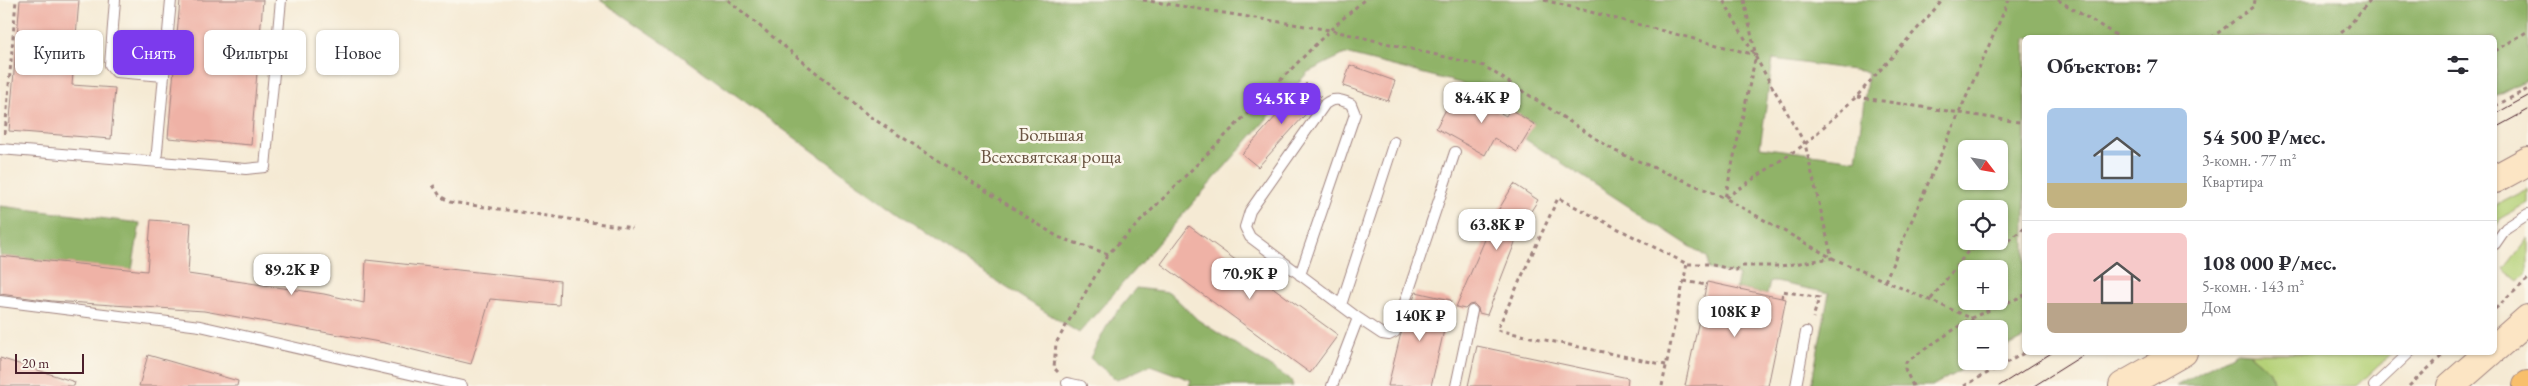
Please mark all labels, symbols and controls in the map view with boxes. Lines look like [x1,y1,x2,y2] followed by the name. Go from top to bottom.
[15,30,103,75] chip: Купить
[113,30,194,75] chip: Снять
[204,30,306,75] chip: Фильтры
[316,30,399,75] chip: Новое
[2444,51,2472,79] icon: filters
[2047,52,2158,79] text: Объектов: 7
[1236,82,1328,125] pin: 54.5K ₽
[1436,82,1528,124] pin: 84.4K ₽
[1454,87,1510,108] text: 84.4K ₽
[1254,88,1310,109] text: 54.5K ₽
[980,122,1122,169] park label: Большая Всехсвятская роща
[2202,123,2326,150] text: 54 500 ₽/мес.
[2087,128,2147,188] icon: home
[1958,140,2008,190] north arrow
[1958,140,2008,370] map controls
[2202,150,2297,171] text: 3-комн. · 77 m²
[2202,171,2263,192] text: Квартира
[1958,200,2008,250] button: locate
[1451,208,1543,251] pin: 63.8K ₽
[1469,214,1525,235] text: 63.8K ₽
[2202,249,2337,276] text: 108 000 ₽/мес.
[2087,253,2147,313] icon: home
[246,254,338,296] pin: 89.2K ₽
[1204,258,1296,300] pin: 70.9K ₽
[264,259,320,280] text: 89.2K ₽
[1958,260,2008,310] button: +
[1222,263,1278,284] text: 70.9K ₽
[2202,276,2304,297] text: 5-комн. · 143 m²
[1694,296,1776,338] pin: 108K ₽
[2202,297,2231,318] text: Дом
[1379,300,1461,342] pin: 140K ₽
[1709,301,1761,322] text: 108K ₽
[1394,305,1446,326] text: 140K ₽
[1958,320,2008,370] button: −
[15,351,84,374] scale bar
[22,354,49,372] text: 20 m

